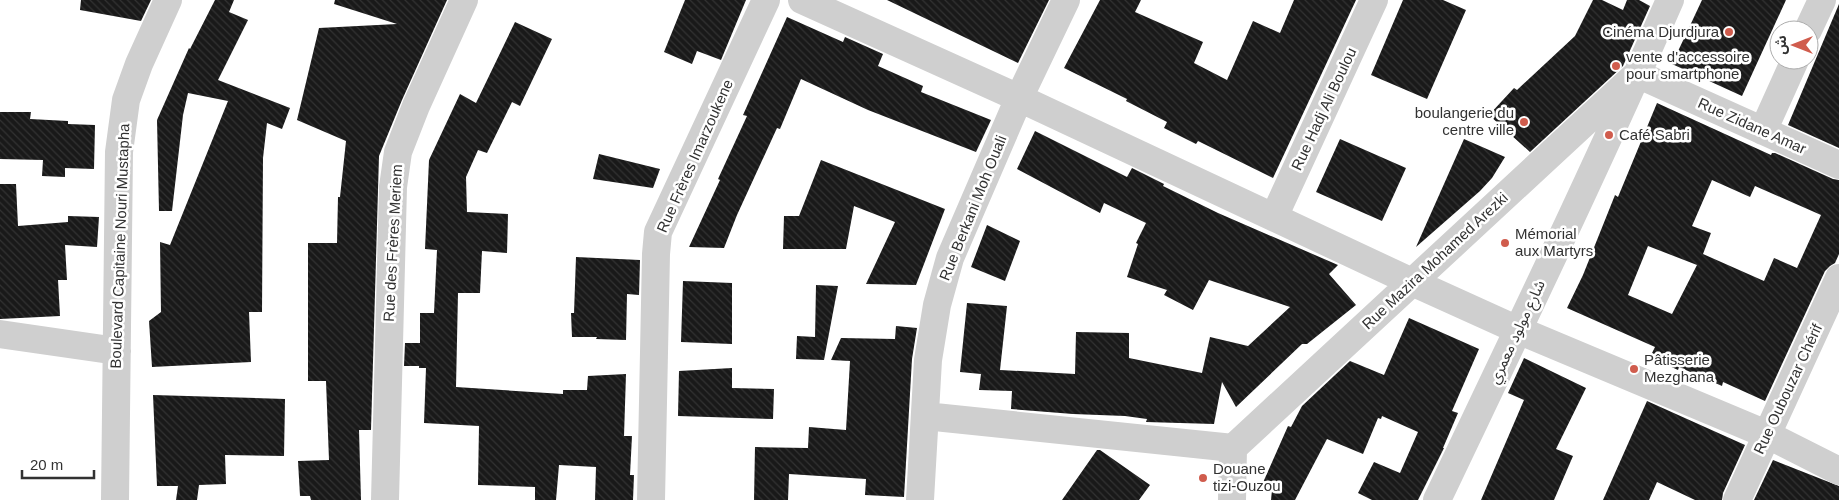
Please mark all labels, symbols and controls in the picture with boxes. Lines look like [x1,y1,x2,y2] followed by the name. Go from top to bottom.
[1769,20,1819,70] north arrow
[1602,23,1720,40] place label: Cinéma Djurdjura
[1723,26,1735,38] marker: Cinéma Djurdjura
[1773,35,1789,55] text: ش
[1288,45,1359,173] street label: Rue Hadj Ali Boulou
[1626,48,1750,82] place label: vente d'accessoire pour smartphone
[1610,60,1622,72] marker: vente d'accessoire pour smartphone
[653,77,736,235] street label: Rue Frères Imarzoukene
[1695,94,1809,157] street label: Rue Zidane Amar
[1415,104,1514,138] place label: boulangerie du centre ville
[1518,116,1530,128] marker: boulangerie du centre ville
[107,123,132,369] street label: Boulevard Capitaine Nouri Mustapha
[1619,126,1690,143] place label: Café Sabri
[1603,129,1615,141] marker: Café Sabri
[936,133,1009,283] street label: Rue Berkani Moh Ouali
[380,164,405,322] street label: Rue des Frères Meriem
[1358,189,1511,333] street label: Rue Mazira Mohamed Arezki
[1515,225,1593,259] place label: Mémorial aux Martyrs
[1499,237,1511,249] marker: Mémorial aux Martyrs
[1485,277,1552,388] street label: شارع مولود معمري
[1750,320,1826,457] street label: Rue Oubouzar Chérif
[1644,351,1715,385] place label: Pâtisserie Mezghana
[1628,363,1640,375] marker: Pâtisserie Mezghana
[22,448,95,480] scale bar
[30,456,63,473] text: 20 m
[1213,460,1281,494] place label: Douane tizi-Ouzou
[1197,472,1209,484] marker: Douane tizi-Ouzou

